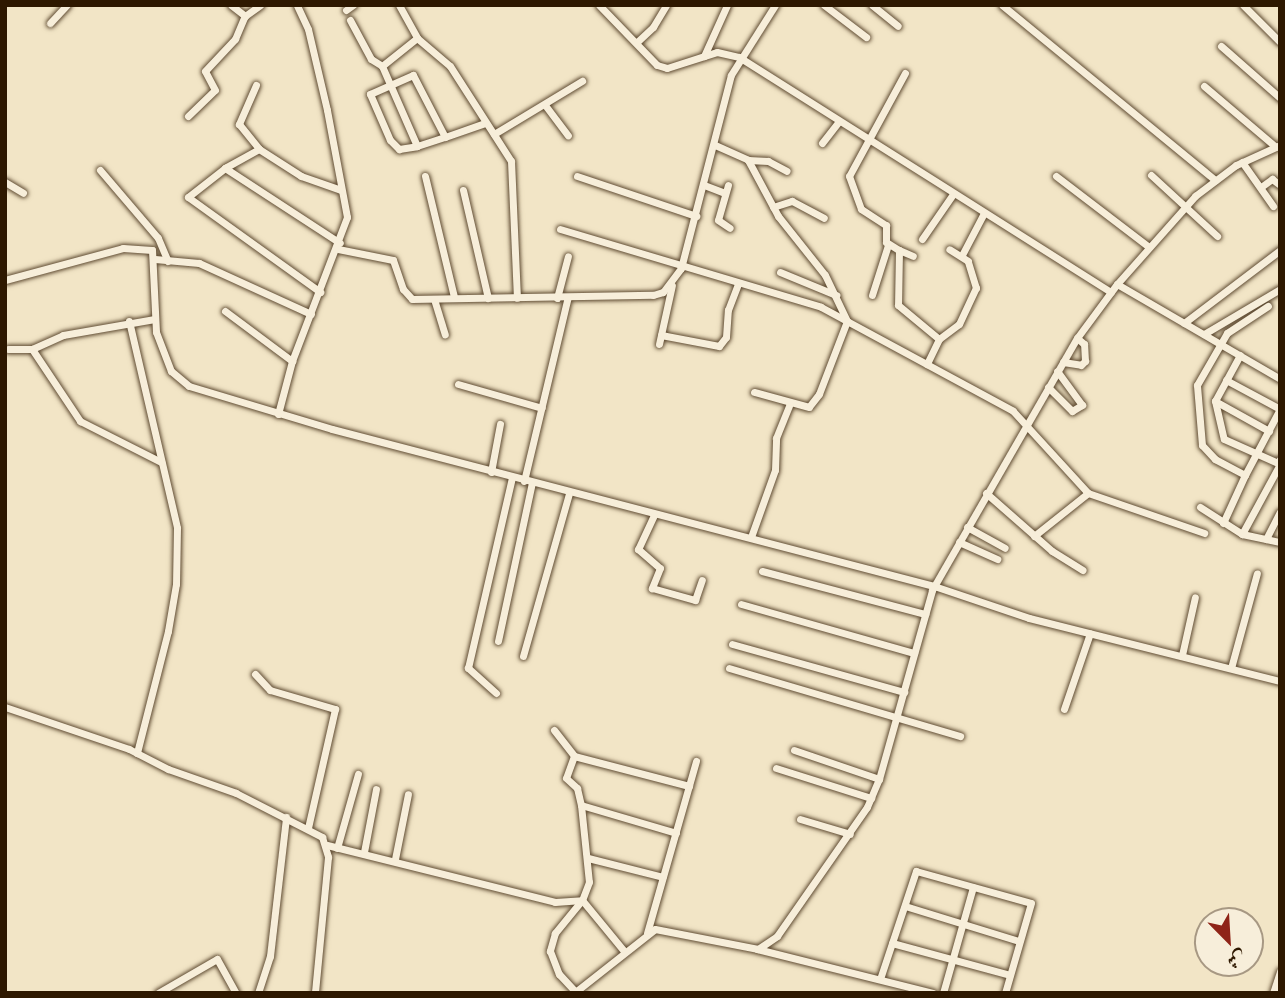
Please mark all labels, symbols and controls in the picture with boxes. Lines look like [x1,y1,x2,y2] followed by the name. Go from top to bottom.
[1194,907,1264,977] north arrow
[1224,945,1250,974] text: ش

